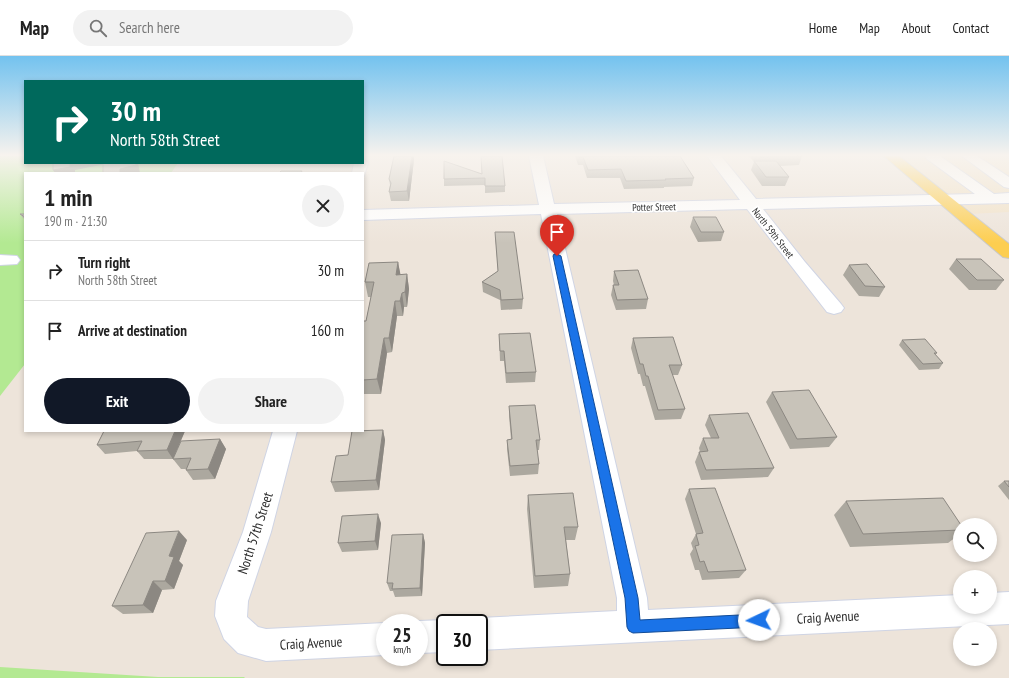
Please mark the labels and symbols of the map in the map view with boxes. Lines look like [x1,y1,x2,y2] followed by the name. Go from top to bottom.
[632,200,676,214] street label: Potter Street
[749,205,797,261] street label: North 59th Street
[540,215,574,256] pin
[233,490,277,576] street label: North 57th Street
[738,599,780,641] position arrow
[796,606,860,628] street label: Craig Avenue
[436,614,488,666] speed limit sign: 30
[279,632,343,654] street label: Craig Avenue

